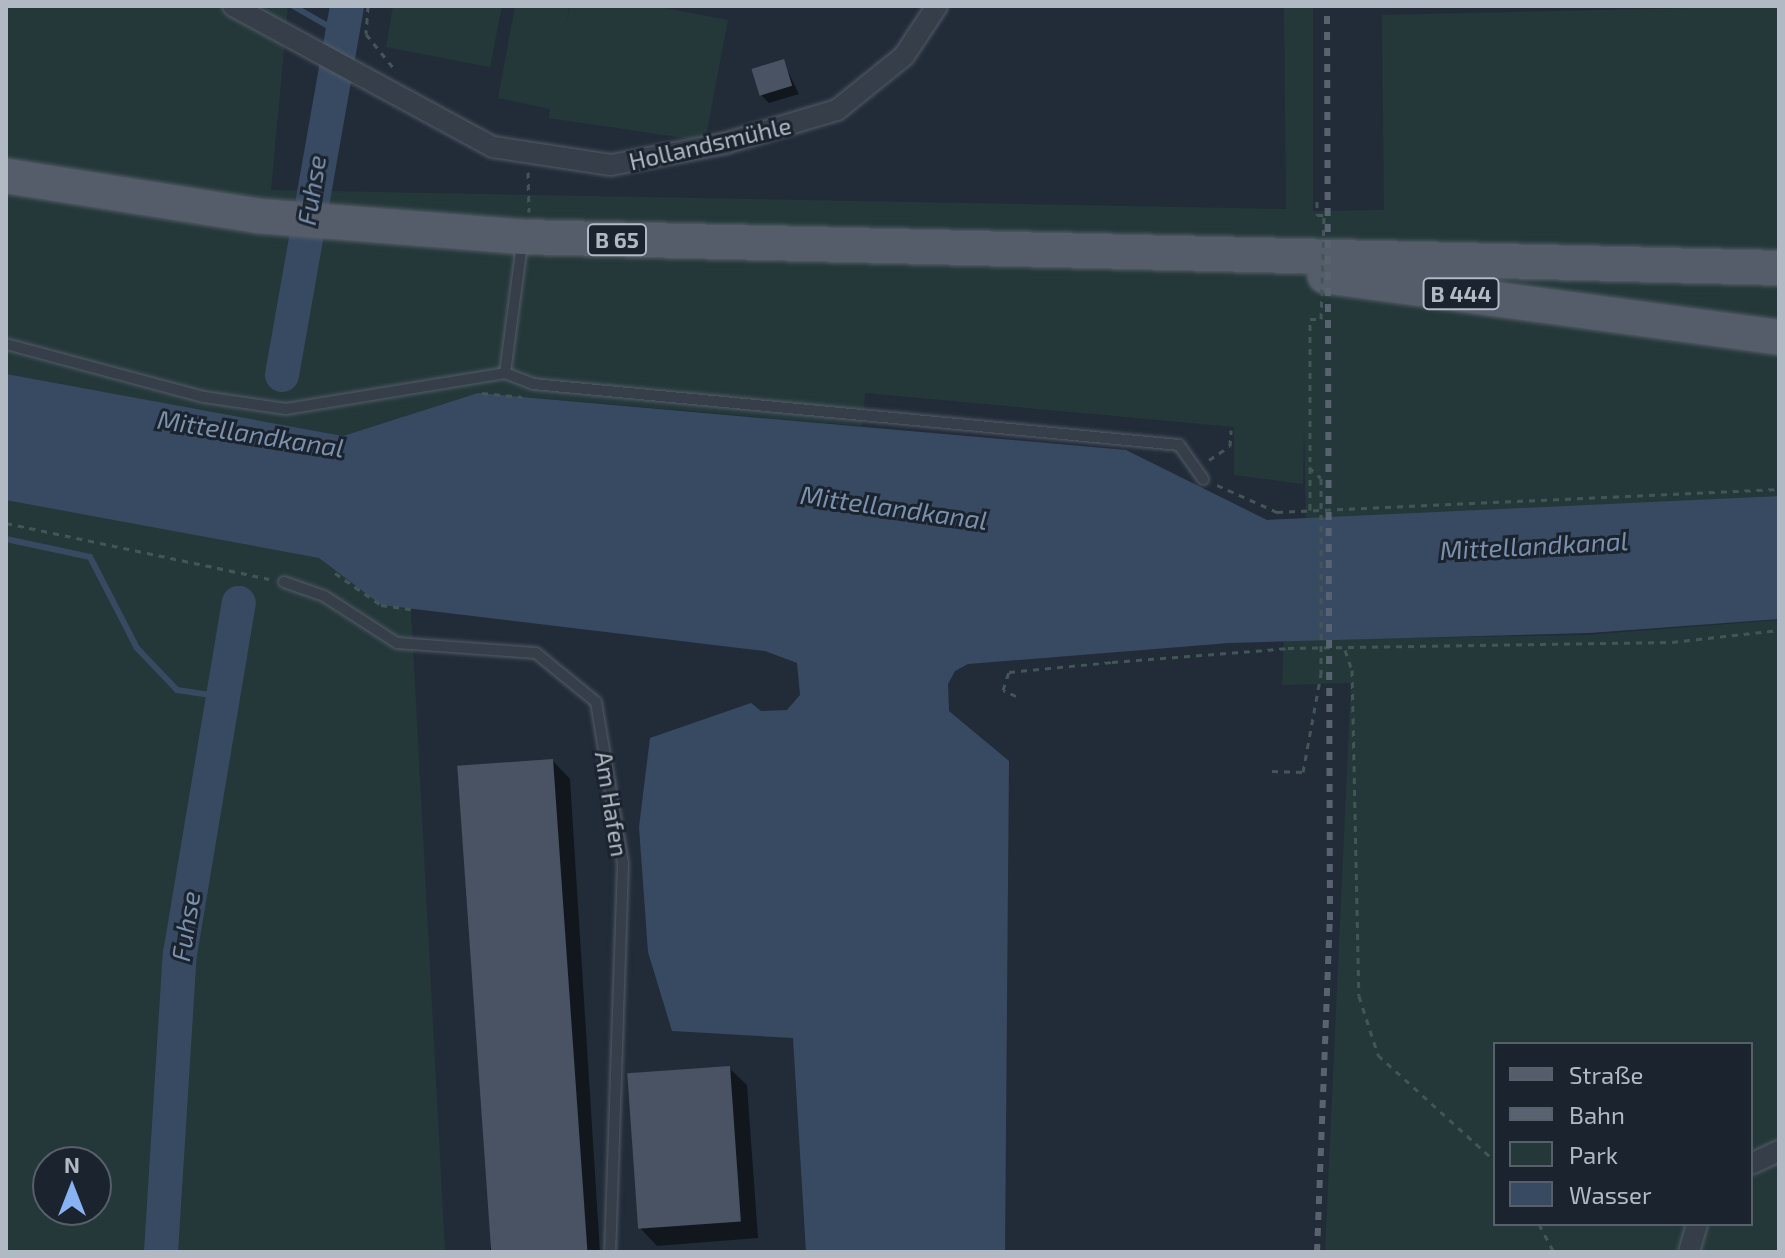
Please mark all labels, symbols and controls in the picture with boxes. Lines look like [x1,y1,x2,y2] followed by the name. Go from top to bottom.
[626,110,794,176] street label: Hollandsmühle
[290,153,332,227] water label: Fuhse
[587,222,647,258] road number: B 65
[1421,276,1501,312] road number: B 444
[155,403,347,463] water label: Mittellandkanal
[798,478,990,536] water label: Mittellandkanal
[1439,524,1629,566] water label: Mittellandkanal
[589,749,635,859] street label: Am Hafen
[164,889,206,963] water label: Fuhse
[1493,1042,1753,1226] legend
[1569,1060,1643,1089] text: Straße
[1569,1100,1625,1129] text: Bahn
[1569,1140,1618,1169] text: Park
[32,1146,112,1226] north arrow
[64,1151,80,1177] text: N
[1569,1180,1652,1209] text: Wasser

